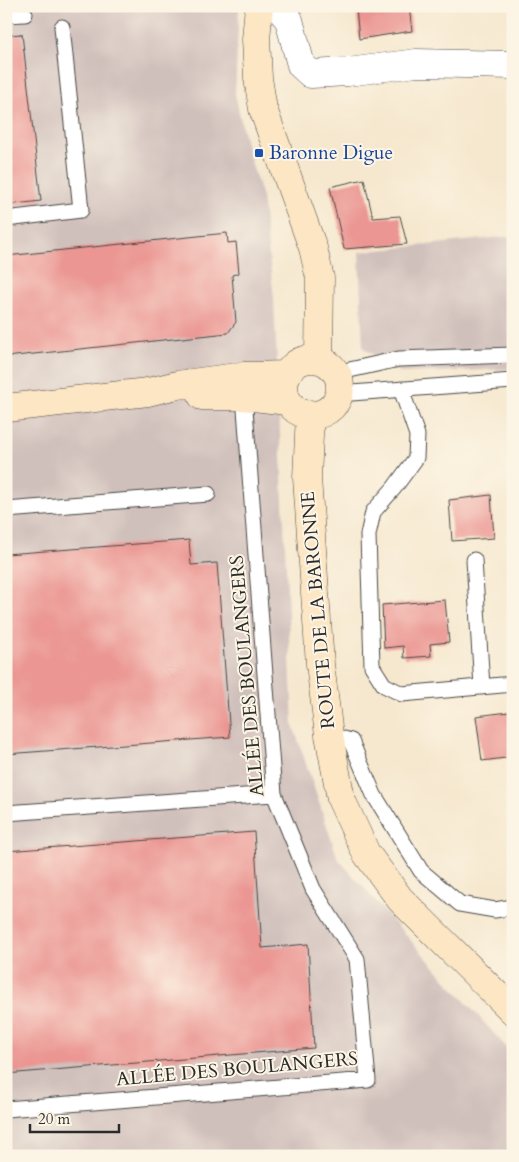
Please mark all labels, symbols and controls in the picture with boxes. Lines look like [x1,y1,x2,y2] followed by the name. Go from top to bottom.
[269,140,393,166] place label: Baronne Digue
[253,147,265,159] marker: Baronne Digue
[295,490,341,730] street label: ROUTE DE LA BARONNE
[223,554,271,798] street label: ALLÉE DES BOULANGERS
[115,1045,359,1093] street label: ALLÉE DES BOULANGERS
[30,1102,119,1134] scale bar
[38,1109,70,1129] text: 20 m

